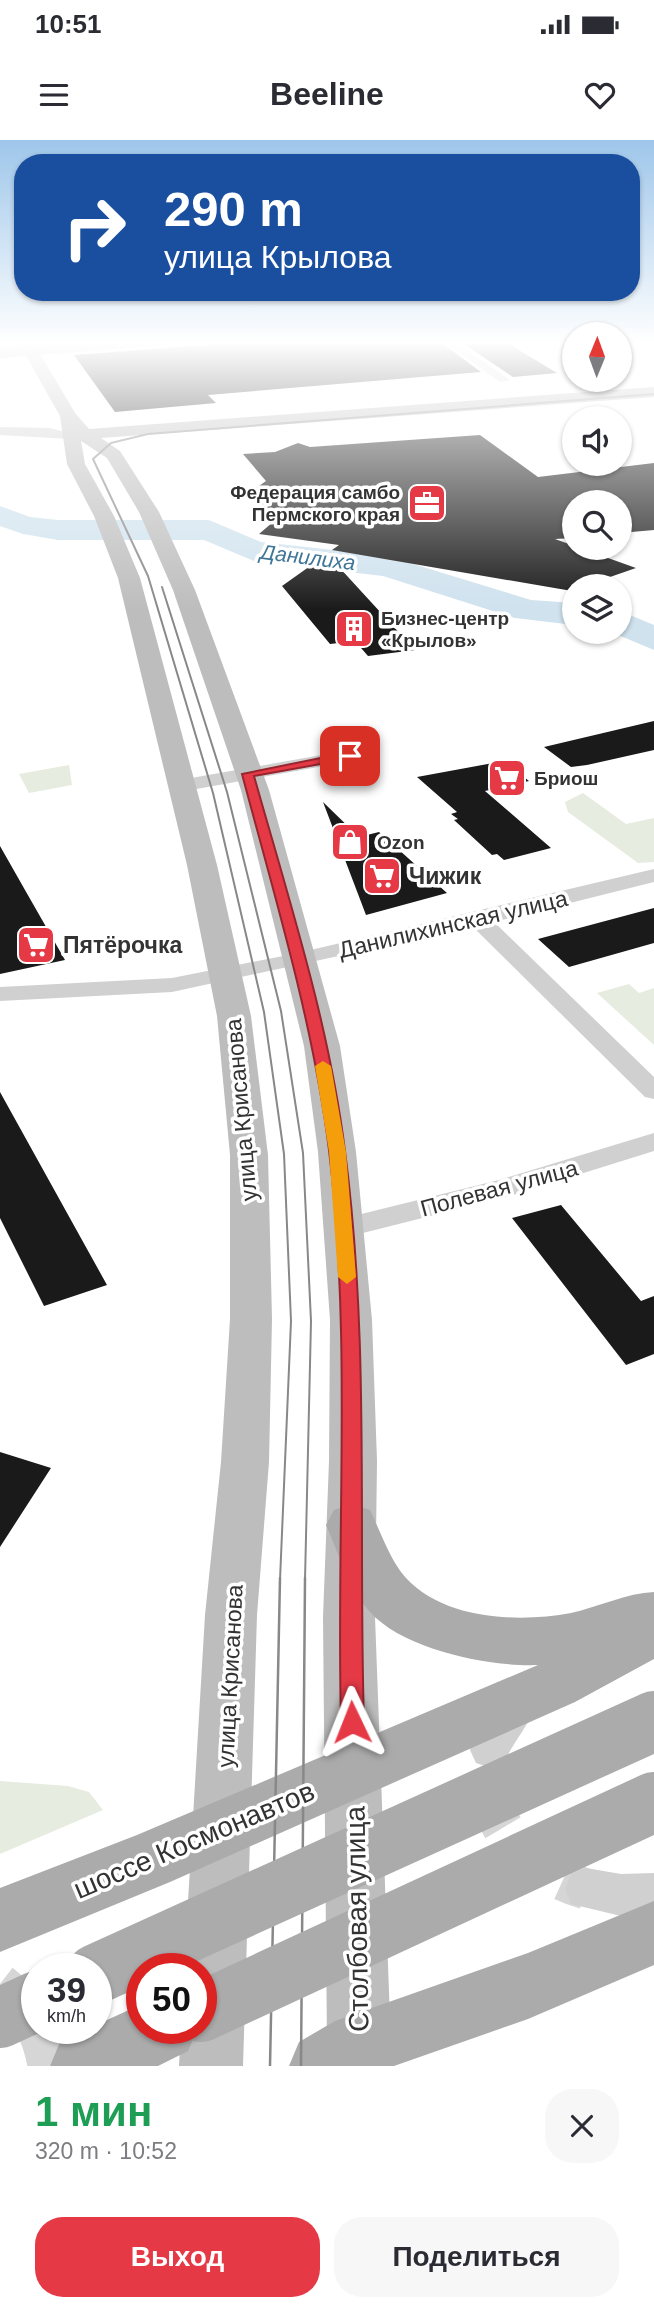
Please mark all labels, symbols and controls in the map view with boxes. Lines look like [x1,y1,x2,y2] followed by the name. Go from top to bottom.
[35,9,102,39] text: 10:51
[35,76,73,114] icon: menu
[270,76,384,112] text: Beeline
[581,76,619,114] icon: heart
[49,182,140,273] icon: right
[164,182,303,236] text: 290 m
[164,239,392,275] text: улица Крылова
[562,322,632,392] north arrow
[562,322,632,644] map controls
[562,406,632,476] button: sound
[230,482,400,525] place label: Федерация самбо Пермского края
[406,482,448,524] office icon: Федерация самбо Пермского края
[562,490,632,560] button: search
[257,540,357,574] water label: Данилиха
[562,574,632,644] button: layers
[333,608,375,650] building icon: Бизнес-центр «Крылов»
[381,608,509,651] place label: Бизнес-центр «Крылов»
[320,726,380,786] pin
[331,737,369,775] icon: arrive
[486,757,528,799] supermarket icon: Бриош
[534,768,598,789] place label: Бриош
[329,821,371,863] shop icon: Ozon
[377,832,425,853] place label: Ozon
[361,855,403,897] supermarket icon: Чижик
[409,863,482,889] place label: Чижик
[336,885,570,963] street label: Данилихинская улица
[15,924,57,966] supermarket icon: Пятёрочка
[63,932,182,958] place label: Пятёрочка
[220,1017,262,1202] street label: улица Крисанова
[417,1154,581,1222] street label: Полевая улица
[212,1584,248,1768] street label: улица Крисанова
[315,1685,389,1759] position arrow
[69,1775,319,1905] street label: шоссе Космонавтов
[340,1805,374,2032] street label: Столбовая улица
[126,1953,217,2044] speed limit sign: 50
[47,1970,86,2009] text: 39
[47,2006,86,2026] text: km/h
[35,2088,152,2135] text: 1 мин
[545,2089,619,2163] button: close
[35,2138,177,2164] text: 320 m · 10:52
[35,2217,320,2297] button: Выход
[334,2217,619,2297] button: Поделиться

